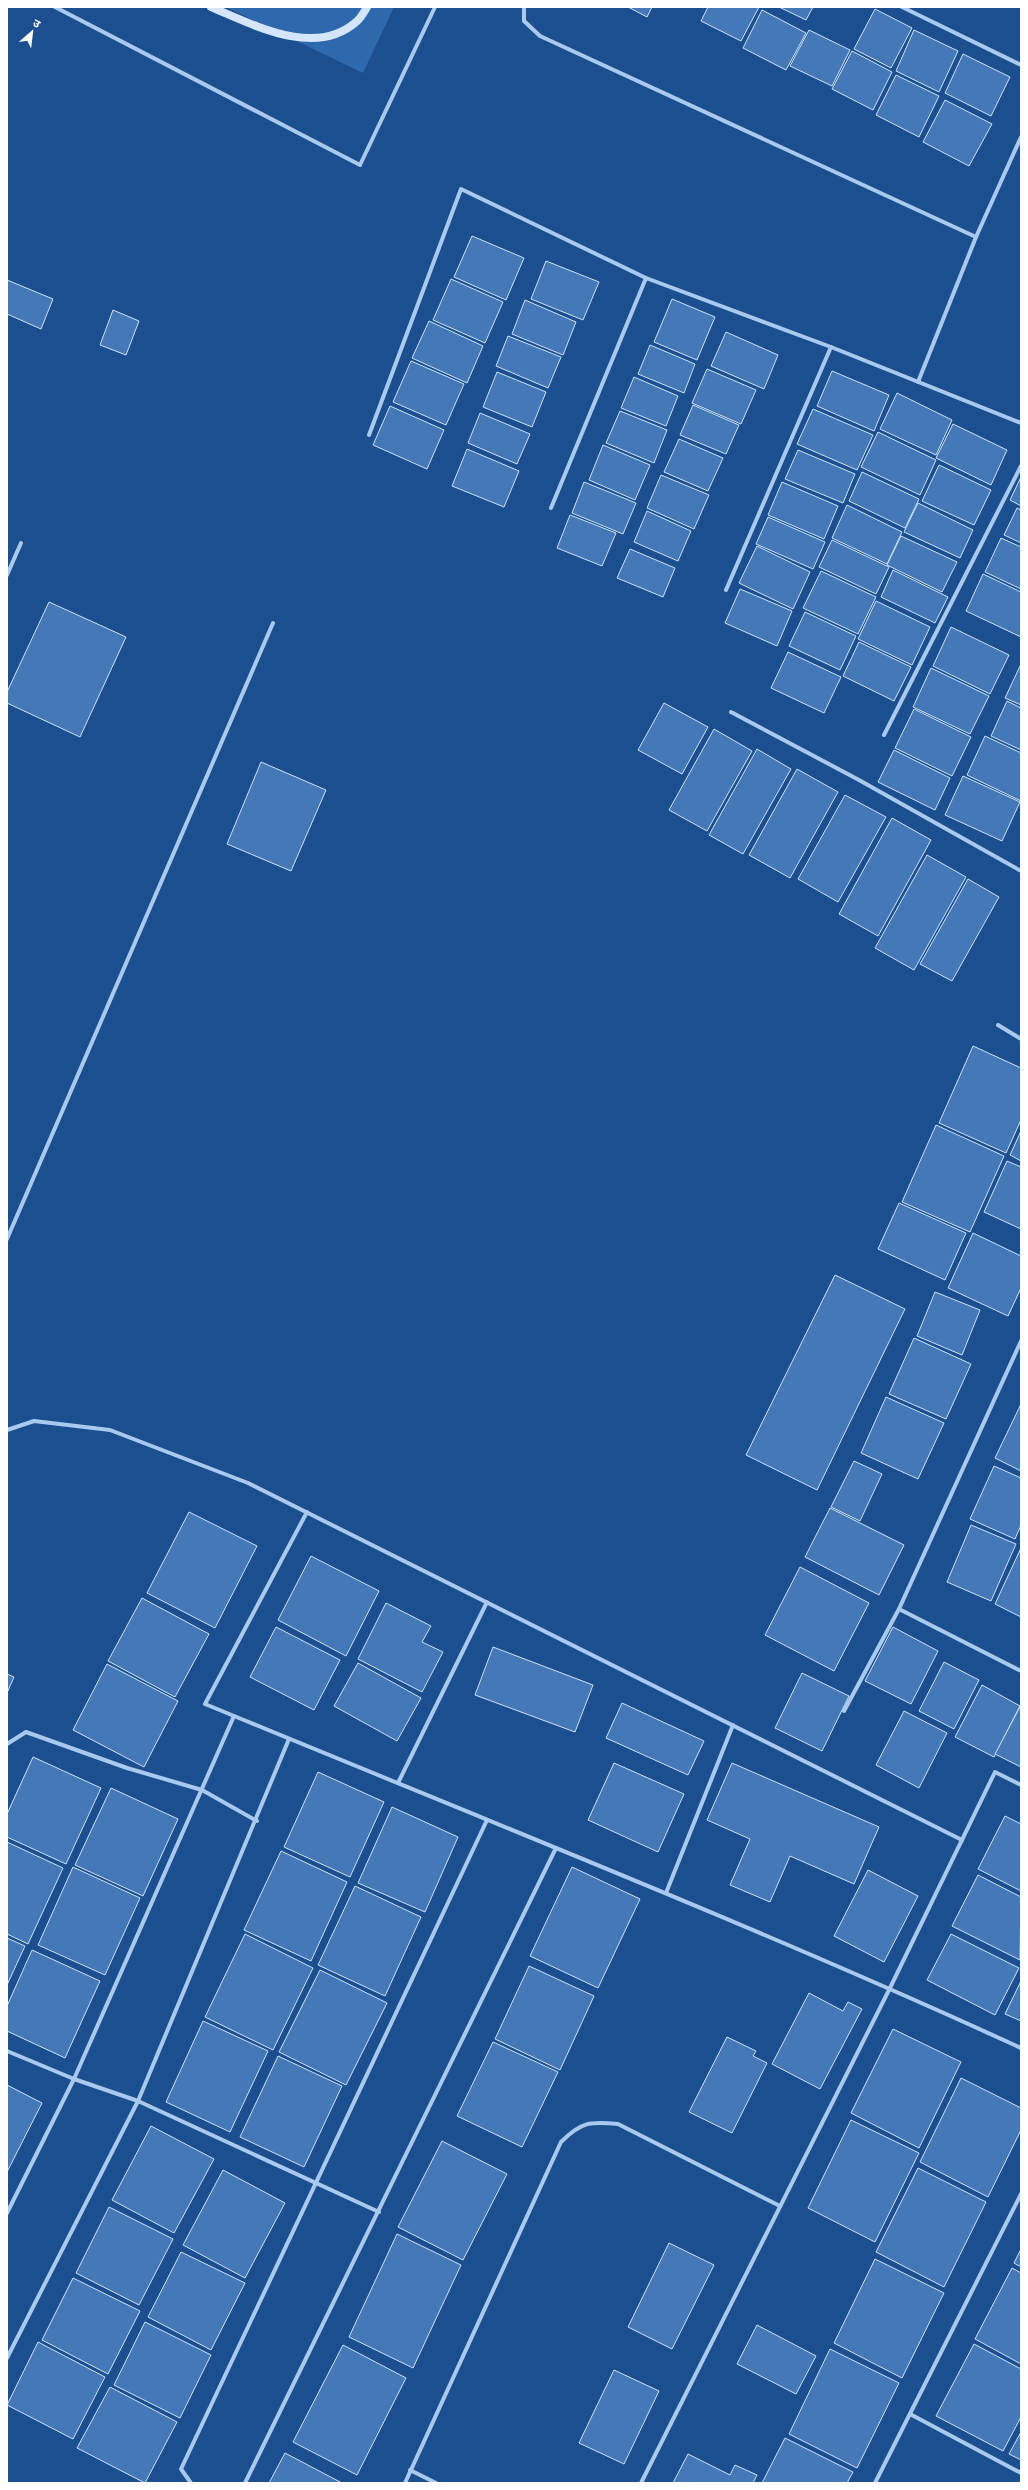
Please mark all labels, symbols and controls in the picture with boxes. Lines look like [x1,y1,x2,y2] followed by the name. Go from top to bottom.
[12,12,52,52] north arrow
[31,15,44,31] text: उ

